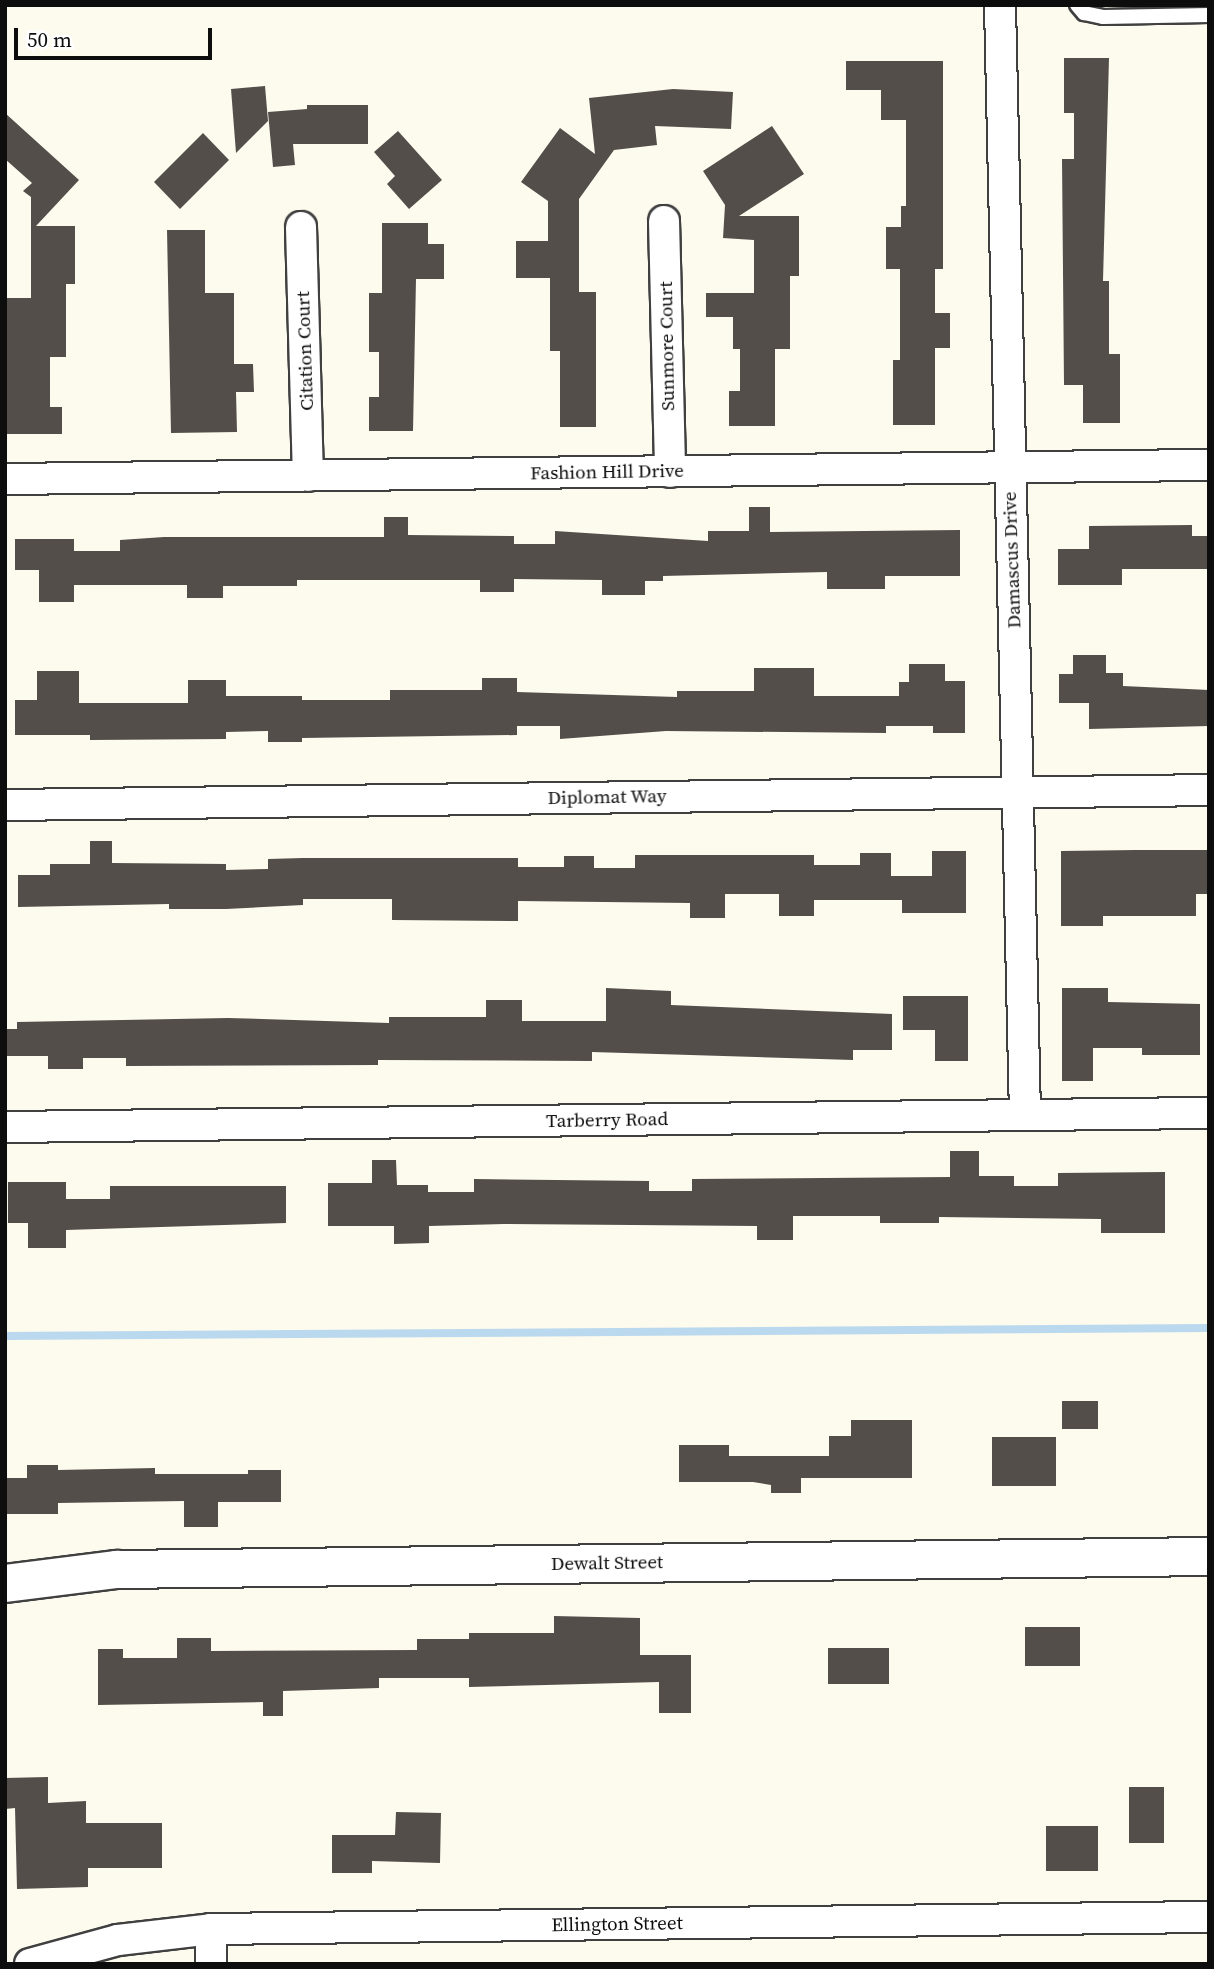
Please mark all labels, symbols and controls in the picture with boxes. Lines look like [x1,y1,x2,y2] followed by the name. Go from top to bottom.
[18,14,215,58] scale bar
[27,25,72,54] text: 50 m
[654,281,680,411] street label: Sunmore Court
[292,291,318,411] street label: Citation Court
[530,459,684,485] street label: Fashion Hill Drive
[998,491,1026,629] street label: Damascus Drive
[547,785,667,809] street label: Diplomat Way
[546,1108,668,1132] street label: Tarberry Road
[551,1551,663,1575] street label: Dewalt Street
[551,1911,683,1937] street label: Ellington Street

